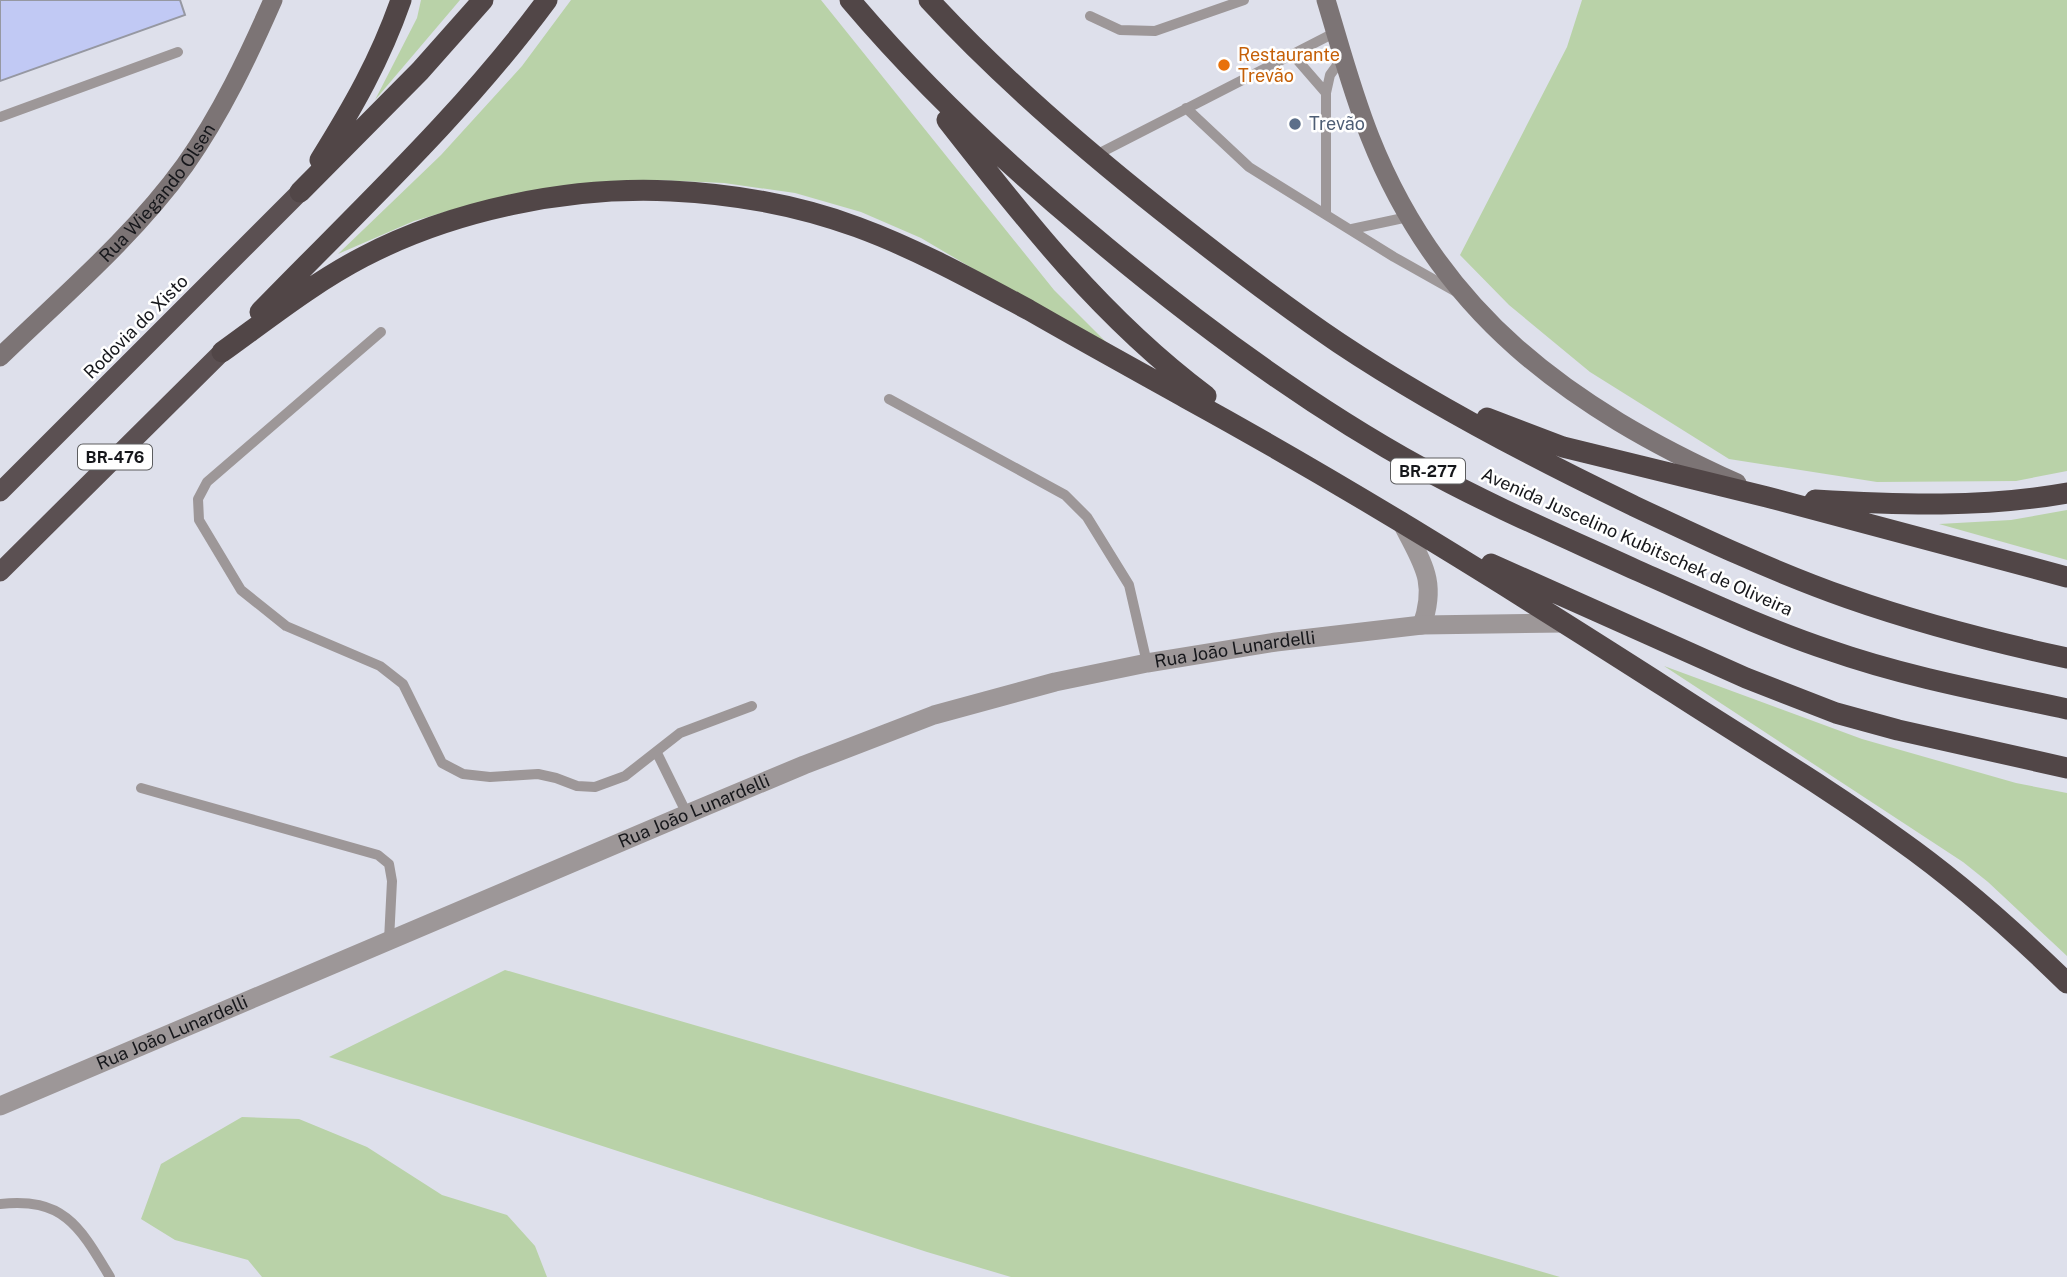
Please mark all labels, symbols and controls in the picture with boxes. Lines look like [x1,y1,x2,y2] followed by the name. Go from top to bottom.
[1238,44,1340,86] place label: Restaurante Trevão
[1216,57,1232,73] marker: Restaurante Trevão
[1309,113,1365,134] place label: Trevão
[1287,116,1303,132] marker: Trevão
[95,120,219,266] street label: Rua Wiegando Olsen
[79,270,192,383] street label: Rodovia do Xisto
[78,445,152,470] road number: BR-476
[1391,458,1465,484] road number: BR-277
[1478,463,1796,620] street label: Avenida Juscelino Kubitschek de Oliveira
[1153,626,1316,672] street label: Rua João Lunardelli
[615,770,773,852] street label: Rua João Lunardelli
[93,991,251,1074] street label: Rua João Lunardelli

